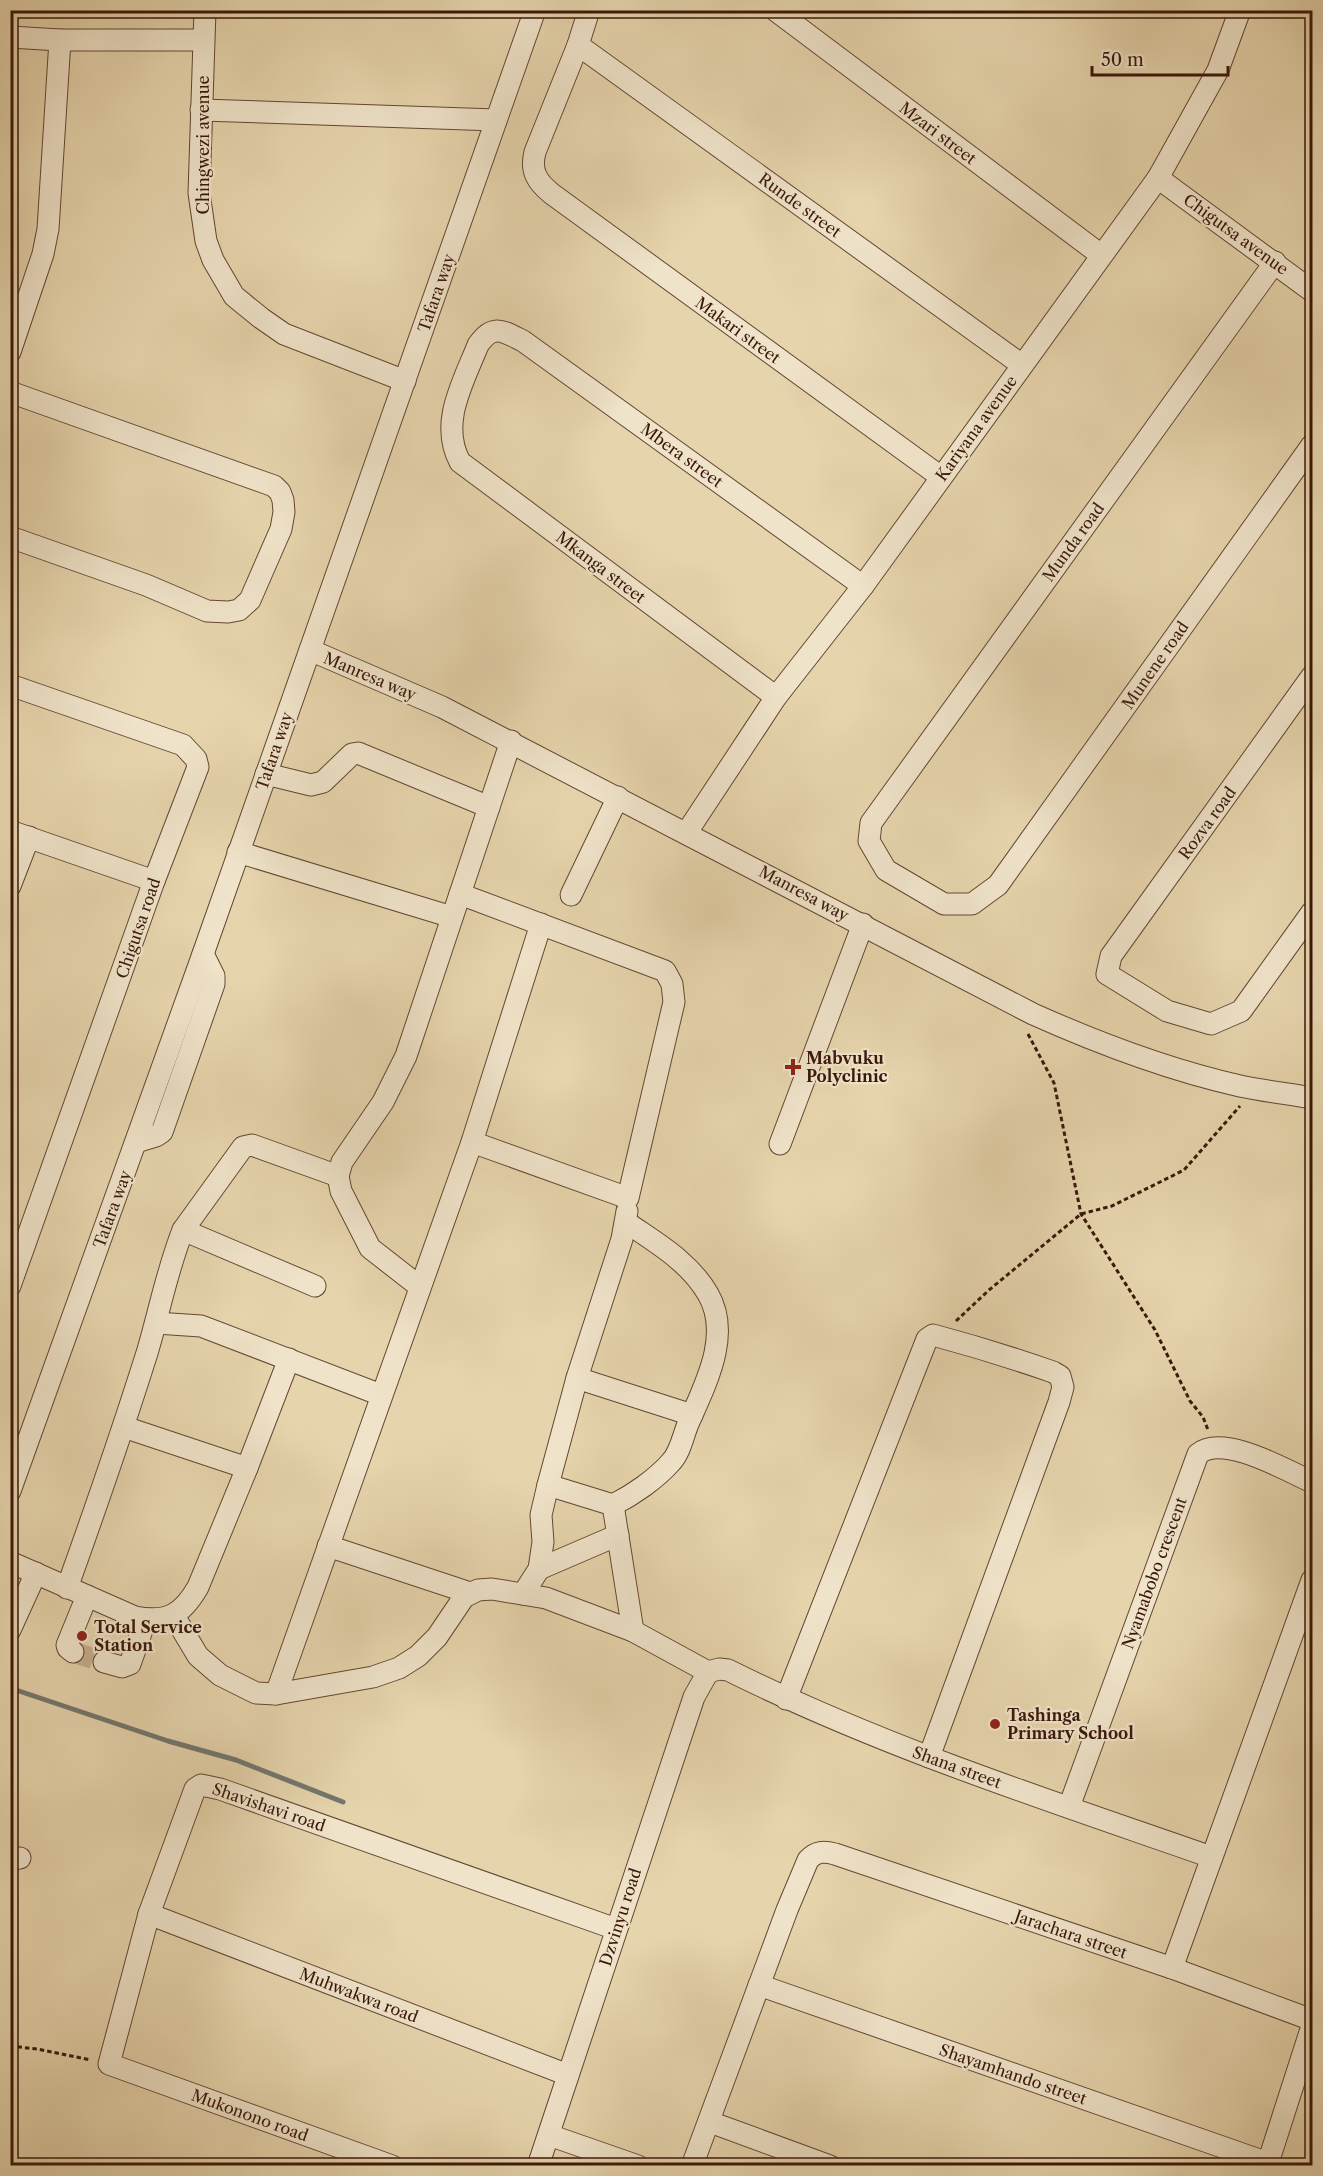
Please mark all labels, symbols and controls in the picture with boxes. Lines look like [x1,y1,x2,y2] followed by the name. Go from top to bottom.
[1092,39,1228,77] scale bar
[1101,49,1144,71] text: 50 m
[193,76,213,214] street label: Chingwezi avenue
[896,98,981,169] street label: Mzari street
[755,168,845,242] street label: Runde street
[1180,189,1292,279] street label: Chigutsa avenue
[413,250,459,335] street label: Tafara way
[692,292,785,368] street label: Makari street
[931,371,1021,485] street label: Kariyana avenue
[637,419,727,492] street label: Mbera street
[1038,498,1108,585] street label: Munda road
[552,527,650,607] street label: Mkanga street
[1117,617,1193,713] street label: Munene road
[321,648,420,705] street label: Manresa way
[251,708,297,793] street label: Tafara way
[1174,783,1240,863] street label: Rozva road
[756,861,853,926] street label: Manresa way
[111,875,165,981] street label: Chigutsa road
[806,1048,888,1086] place label: Mabvuku Polyclinic
[784,1058,802,1076] marker: Mabvuku Polyclinic
[89,1166,136,1251] street label: Tafara way
[1117,1494,1191,1652] street label: Nyamabobo crescent
[94,1617,202,1655] place label: Total Service Station
[75,1629,89,1643] marker: Total Service Station
[1007,1705,1134,1743] place label: Tashinga Primary School
[988,1717,1002,1731] marker: Tashinga Primary School
[910,1742,1005,1792] street label: Shana street
[210,1778,328,1836] street label: Shavishavi road
[595,1865,645,1969] street label: Dzvinyu road
[1009,1904,1130,1963] street label: Jarachara street
[297,1963,421,2027] street label: Muhwakwa road
[937,2039,1090,2109] street label: Shayamhando street
[189,2085,311,2145] street label: Mukonono road

